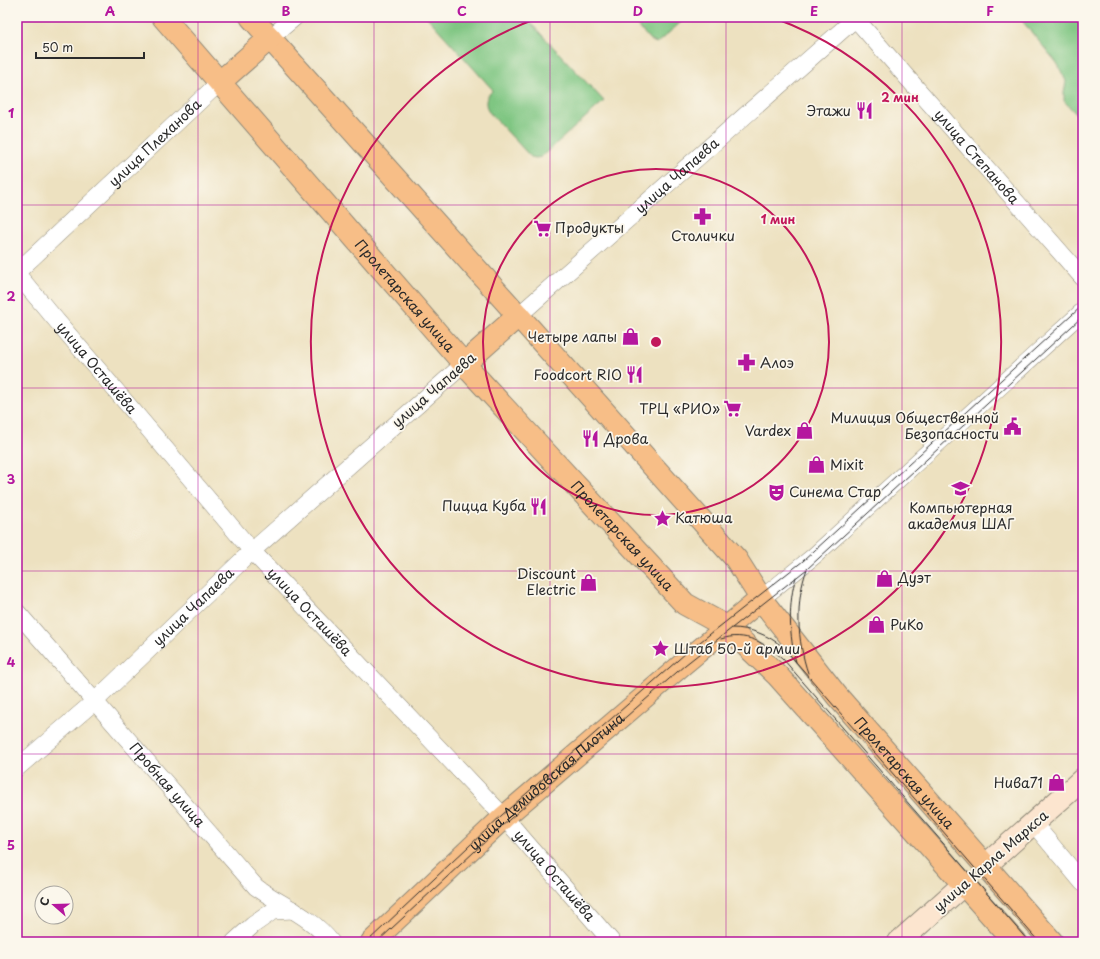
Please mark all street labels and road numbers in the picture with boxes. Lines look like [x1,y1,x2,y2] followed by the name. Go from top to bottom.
[104,93,206,191] street label: улица Плеханова
[930,104,1025,209] street label: улица Степанова
[630,132,723,218] street label: улица Чапаева
[350,234,460,357] street label: Пролетарская улица
[52,317,142,418] street label: улица Осташёва
[387,347,481,432] street label: улица Чапаева
[566,476,679,595] street label: Пролетарская улица
[148,562,239,651] street label: улица Чапаева
[263,562,357,661] street label: улица Осташёва
[464,707,629,855] street label: улица Демидовская Плотина
[850,712,960,834] street label: Пролетарская улица
[125,738,210,832] street label: Пробная улица
[929,805,1053,916] street label: улица Карла Маркса
[509,825,601,926] street label: улица Осташёва

